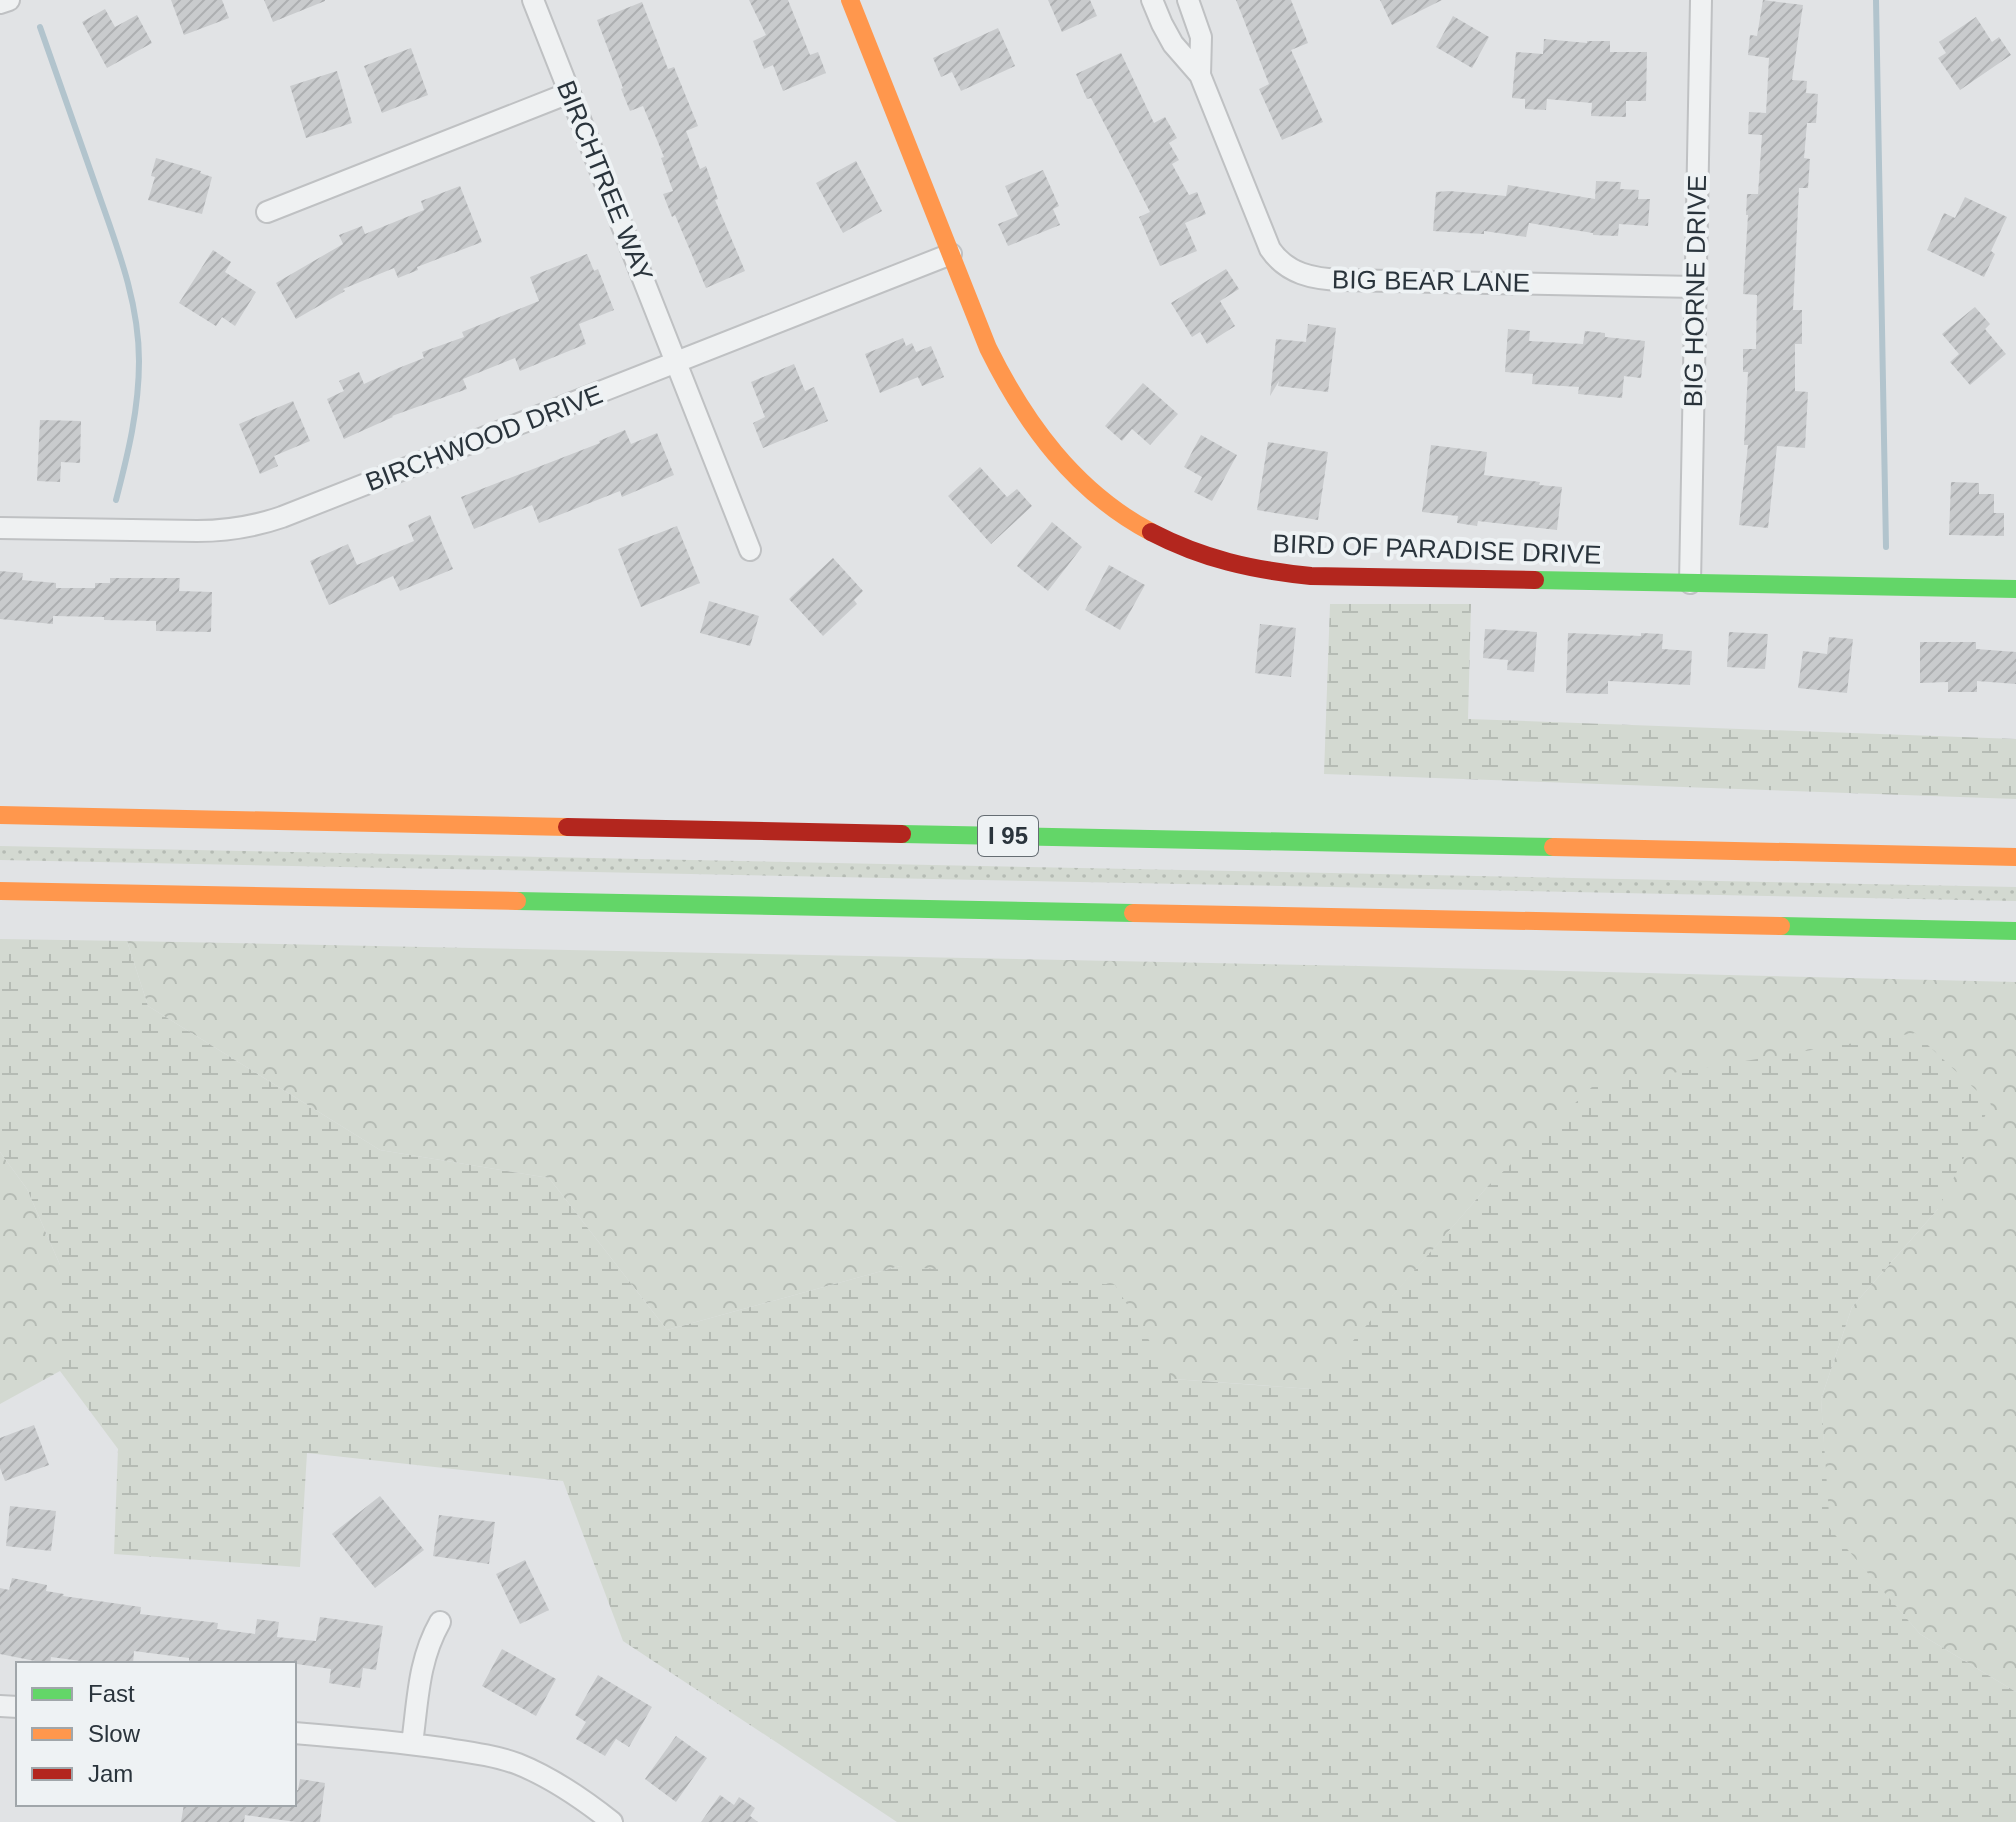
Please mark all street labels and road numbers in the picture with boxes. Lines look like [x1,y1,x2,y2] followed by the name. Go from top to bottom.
[551,76,659,286] street label: BIRCHTREE WAY
[1678,174,1712,408] street label: BIG HORNE DRIVE
[1332,264,1530,298] street label: BIG BEAR LANE
[361,379,607,497] street label: BIRCHWOOD DRIVE
[1272,528,1602,570] street label: BIRD OF PARADISE DRIVE
[978,816,1038,856] road number: I 95

